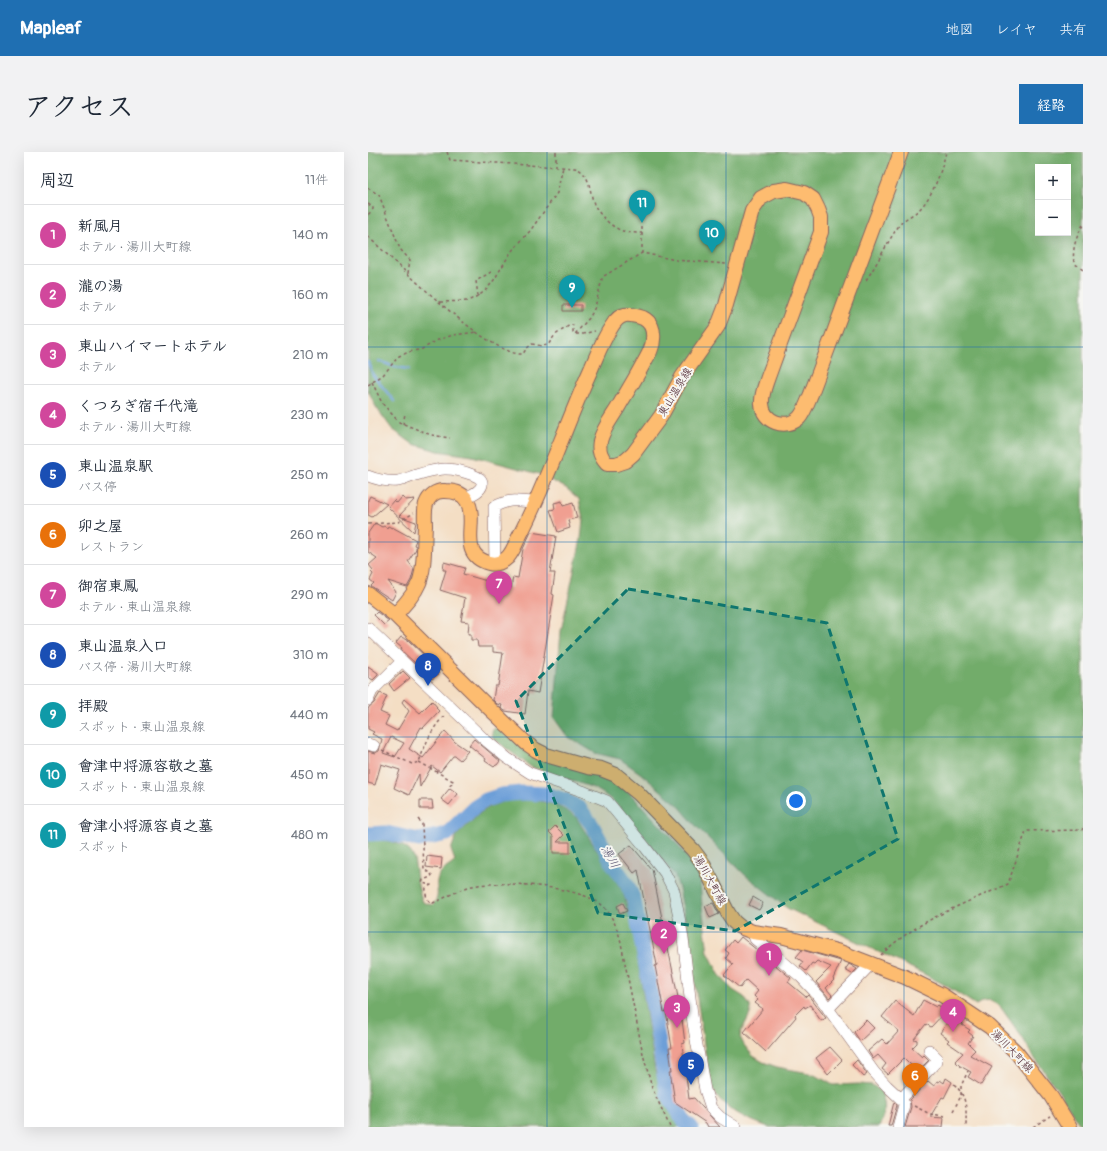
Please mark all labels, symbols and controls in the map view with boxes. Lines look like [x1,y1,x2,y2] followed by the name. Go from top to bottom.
[20,16,82,40] text: Mapleaf
[946,21,974,38] text: 地図
[996,21,1037,38] text: レイヤ
[1059,21,1087,38] text: 共有
[1019,84,1083,124] button: 経路
[24,90,134,125] text: アクセス
[1035,164,1071,236] map controls
[1035,164,1071,200] button: +
[40,170,74,191] text: 周辺
[305,172,328,188] text: 11件
[629,190,655,223] pin: 11
[1035,200,1071,236] button: −
[78,217,123,236] text: 新風月
[699,220,725,253] pin: 10
[50,227,56,243] text: 1
[292,227,328,243] text: 140 m
[78,239,191,255] text: ホテル · 湯川大町線
[559,275,585,308] pin: 9
[78,277,123,296] text: 瀧の湯
[49,287,57,303] text: 2
[292,287,328,303] text: 160 m
[78,299,116,315] text: ホテル
[78,337,227,356] text: 東山ハイマートホテル
[49,347,57,363] text: 3
[292,347,328,363] text: 210 m
[78,359,116,375] text: ホテル
[655,365,695,419] street label: 東山温泉線
[78,397,198,416] text: くつろぎ宿千代滝
[49,407,57,423] text: 4
[291,407,328,423] text: 230 m
[78,419,191,435] text: ホテル · 湯川大町線
[78,457,153,476] text: 東山温泉駅
[49,467,57,483] text: 5
[290,467,328,483] text: 250 m
[78,479,117,495] text: バス停
[78,517,123,536] text: 卯之屋
[49,527,57,543] text: 6
[290,527,328,543] text: 260 m
[78,539,144,555] text: レストラン
[486,571,512,604] pin: 7
[78,577,138,596] text: 御宿東鳳
[50,587,56,603] text: 7
[291,587,328,603] text: 290 m
[78,599,191,615] text: ホテル · 東山温泉線
[78,637,168,656] text: 東山温泉入口
[50,647,56,663] text: 8
[292,647,328,663] text: 310 m
[415,653,441,686] pin: 8
[78,659,192,675] text: バス停 · 湯川大町線
[78,697,108,716] text: 拝殿
[50,707,56,723] text: 9
[290,707,328,723] text: 440 m
[78,719,205,735] text: スポット · 東山温泉線
[78,757,213,776] text: 會津中将源容敬之墓
[46,767,60,783] text: 10
[290,767,328,783] text: 450 m
[78,779,205,795] text: スポット · 東山温泉線
[786,791,806,811] your location
[78,817,213,836] text: 會津小将源容貞之墓
[48,827,58,843] text: 11
[291,827,328,843] text: 480 m
[78,839,130,855] text: スポット
[598,843,622,871] water label: 湯川
[691,853,729,907] street label: 湯川大町線
[651,921,677,954] pin: 2
[756,943,782,976] pin: 1
[664,995,690,1028] pin: 3
[940,999,966,1032] pin: 4
[988,1027,1036,1075] street label: 湯川大町線
[678,1052,704,1085] pin: 5
[902,1063,928,1096] pin: 6

